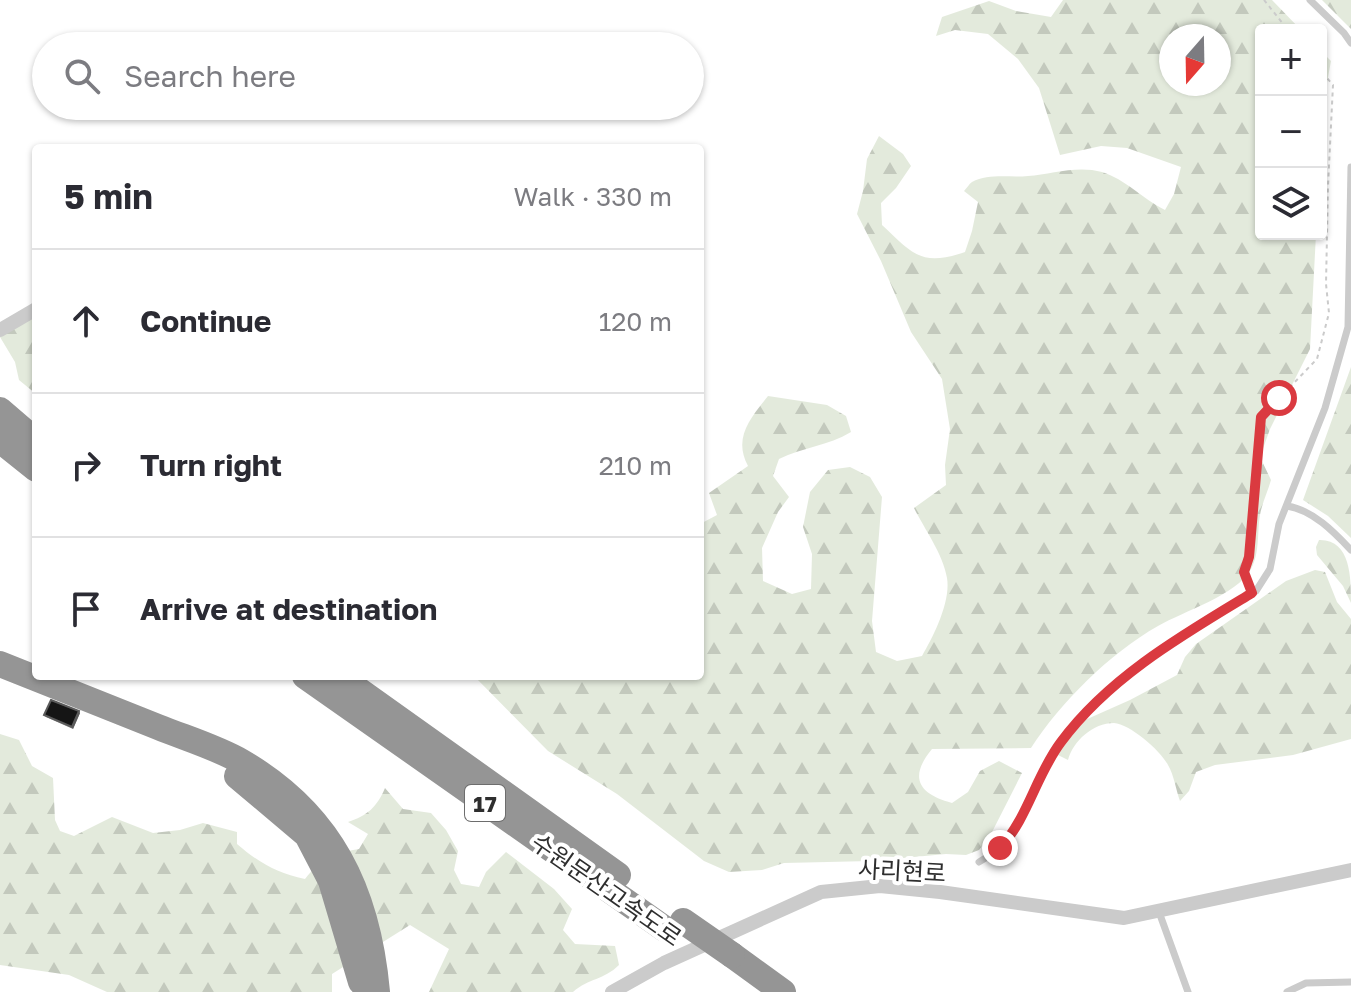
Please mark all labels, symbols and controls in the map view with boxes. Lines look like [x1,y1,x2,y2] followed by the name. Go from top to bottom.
[1159,24,1231,96] north arrow
[1255,24,1327,240] map controls
[1255,24,1327,96] button: +
[32,32,704,120] search box
[60,54,104,98] icon: search
[124,58,296,94] text: Search here
[1255,96,1327,168] button: −
[1255,168,1327,240] button: layers
[64,176,153,216] text: 5 min
[514,181,672,212] text: Walk · 330 m
[64,299,108,343] icon: ahead
[140,303,271,339] text: Continue
[599,306,672,337] text: 120 m
[1261,380,1297,416] route start
[64,443,108,487] icon: right
[140,447,282,483] text: Turn right
[599,450,672,481] text: 210 m
[64,587,108,631] icon: arrive
[140,591,437,627] text: Arrive at destination
[465,785,505,821] road number: 17
[526,826,688,952] street label: 수원문산고속도로
[982,830,1018,866] route end
[857,853,947,887] street label: 사리현로

